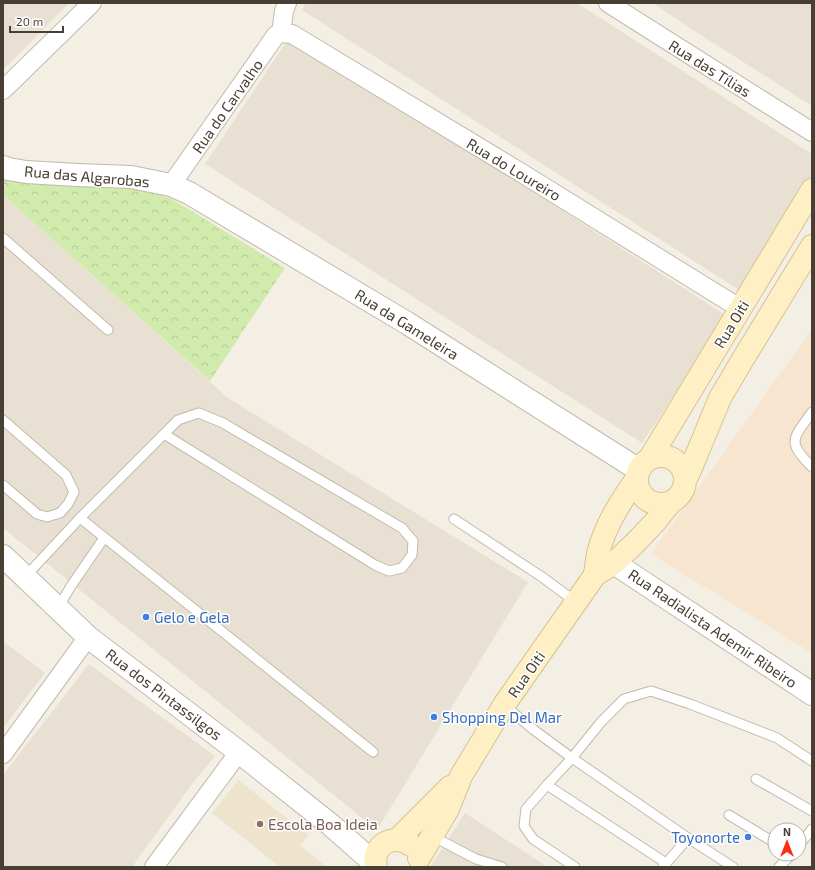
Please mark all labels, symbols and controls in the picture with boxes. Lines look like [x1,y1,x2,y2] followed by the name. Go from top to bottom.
[10,8,63,34] scale bar
[16,14,43,28] text: 20 m
[666,36,754,100] street label: Rua das Tílias
[188,56,266,156] street label: Rua do Carvalho
[464,134,564,204] street label: Rua do Loureiro
[24,162,150,190] street label: Rua das Algarobas
[352,285,462,363] street label: Rua da Gameleira
[710,297,752,351] street label: Rua Oiti
[625,565,801,691] street label: Rua Radialista Ademir Ribeiro
[154,608,229,626] place label: Gelo e Gela
[141,612,151,622] marker: Gelo e Gela
[102,645,226,743] street label: Rua dos Pintassilgos
[504,647,548,701] street label: Rua Oiti
[442,708,562,726] place label: Shopping Del Mar
[429,712,439,722] marker: Shopping Del Mar
[268,815,378,833] place label: Escola Boa Ideia
[255,819,265,829] marker: Escola Boa Ideia
[767,822,807,862] north arrow
[783,825,791,838] text: N
[671,828,740,846] place label: Toyonorte
[743,832,753,842] marker: Toyonorte

